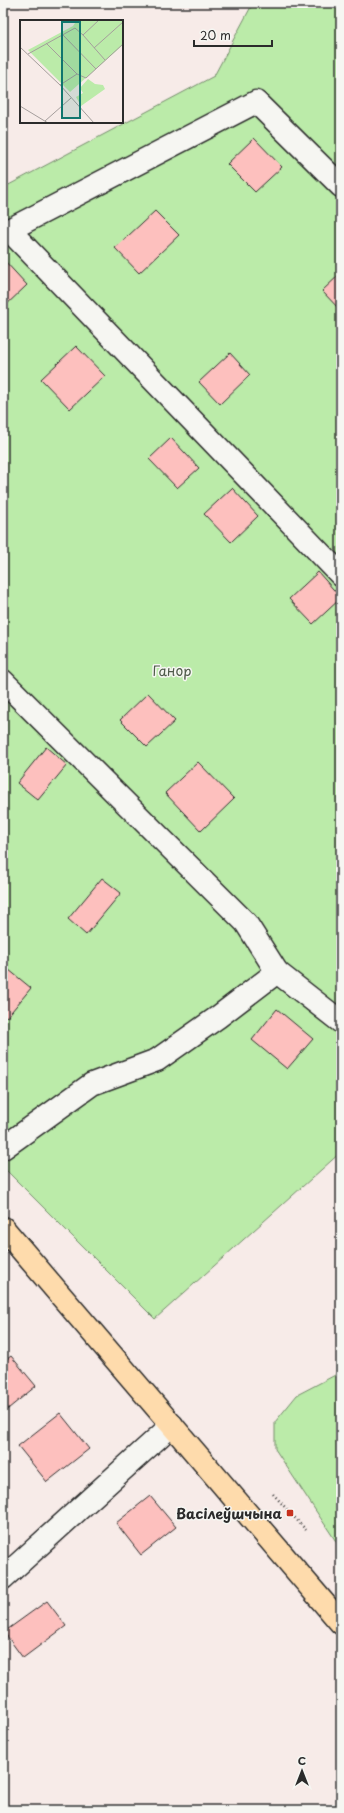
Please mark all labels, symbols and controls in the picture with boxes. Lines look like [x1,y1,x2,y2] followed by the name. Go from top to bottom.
[20,20,123,123] inset map
[194,22,272,48] scale bar
[200,26,231,44] text: 20 m
[152,660,192,681] park label: Ганор
[176,1503,283,1524] place label: Васілеўшчына
[285,1508,295,1518] marker: Васілеўшчына
[282,1751,322,1791] north arrow
[298,1752,306,1769] text: С

